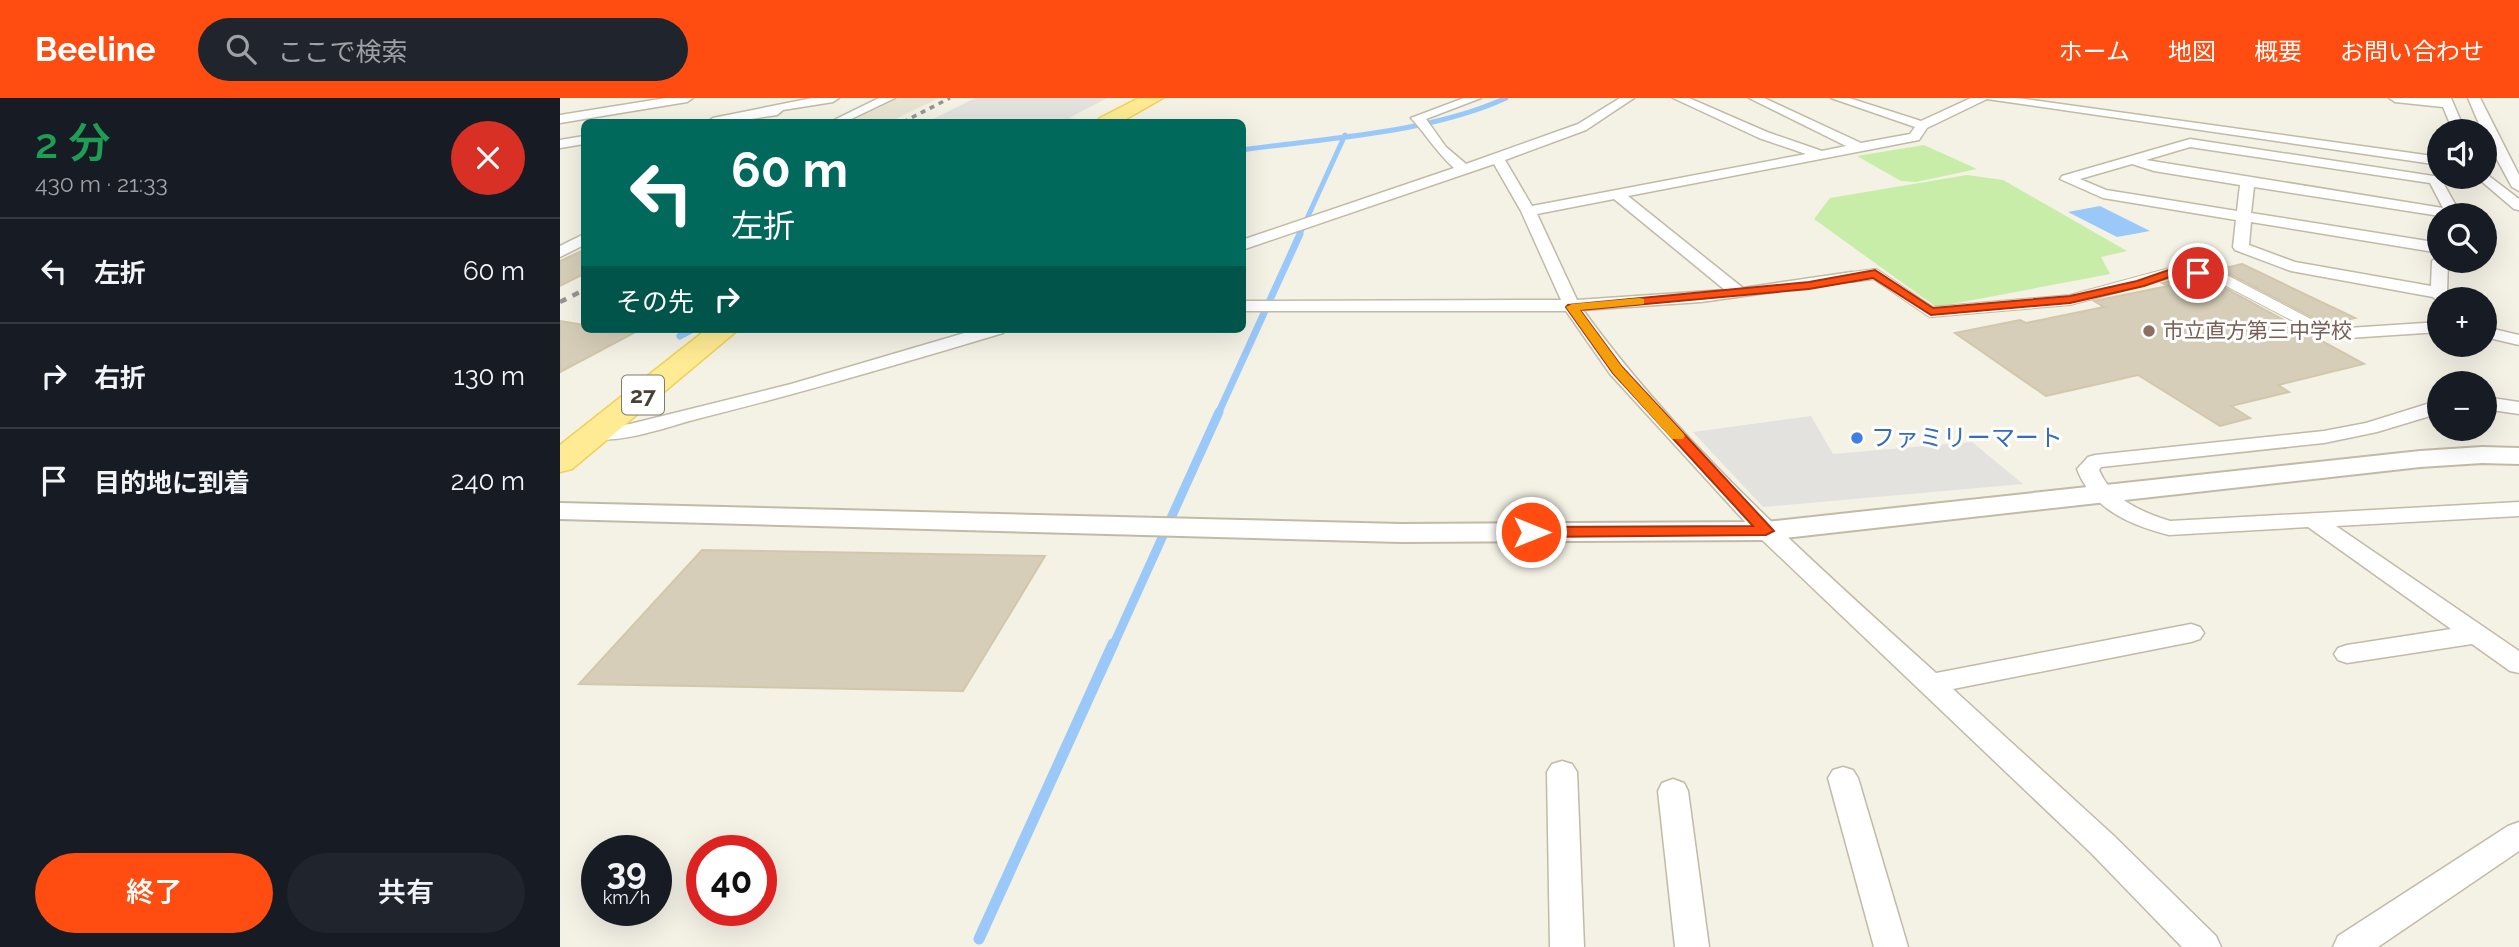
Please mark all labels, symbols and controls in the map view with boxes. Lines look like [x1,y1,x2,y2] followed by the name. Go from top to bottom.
[198,18,688,81] search box
[35,30,156,69] text: Beeline
[222,30,260,68] icon: search
[278,37,408,67] text: ここで検索
[2059,37,2130,66] text: ホーム
[2168,37,2216,66] text: 地図
[2254,37,2302,66] text: 概要
[2340,37,2484,66] text: お問い合わせ
[35,119,110,168] text: 2 分
[2427,119,2497,441] map controls
[2427,119,2497,189] button: sound
[451,121,525,195] button: close
[731,141,848,198] text: 60 m
[616,147,707,238] icon: left
[35,170,168,197] text: 430 m · 21:33
[2427,203,2497,273] button: search
[731,207,795,244] text: 左折
[2168,243,2228,303] pin
[35,252,73,290] icon: left
[2179,254,2217,292] icon: arrive
[463,256,525,286] text: 60 m
[94,258,146,288] text: 左折
[708,280,746,318] icon: right
[616,287,694,317] text: その先
[2427,287,2497,357] button: +
[2163,318,2352,343] place label: 市立直方第三中学校
[2141,323,2157,339] marker: 市立直方第三中学校
[35,357,73,395] icon: right
[454,361,525,391] text: 130 m
[94,363,146,393] text: 右折
[2427,371,2497,441] button: −
[622,376,664,414] road number: 27
[1871,423,2063,452] place label: ファミリーマート
[1849,430,1865,446] marker: ファミリーマート
[35,462,73,500] icon: arrive
[451,466,525,496] text: 240 m
[94,468,250,498] text: 目的地に到着
[1494,495,1568,569] position arrow
[686,835,777,926] speed limit sign: 40
[606,851,647,892] text: 39
[35,853,273,933] button: 終了
[287,853,525,933] button: 共有
[603,887,650,908] text: km/h

